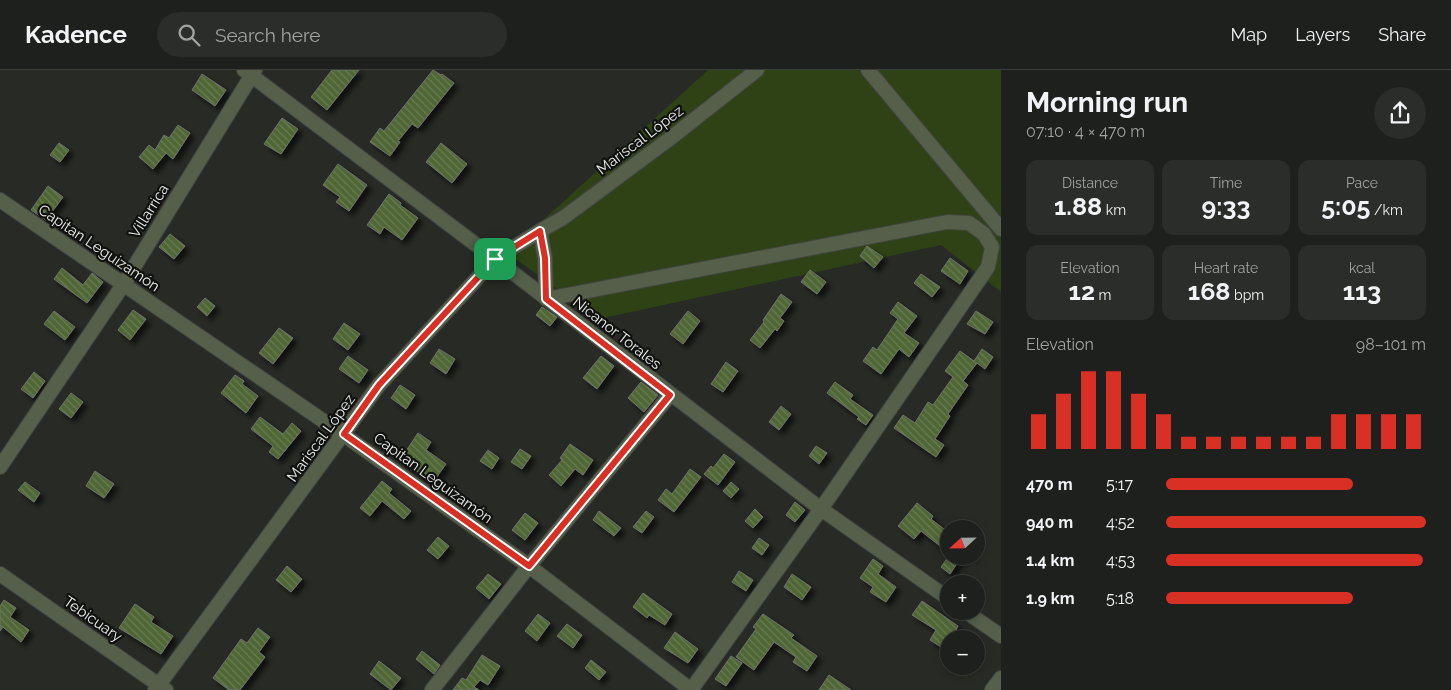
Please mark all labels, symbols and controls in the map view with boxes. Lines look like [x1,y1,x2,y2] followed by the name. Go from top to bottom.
[157,12,507,57] search box
[25,20,127,49] text: Kadence
[175,21,203,49] icon: search
[215,24,320,46] text: Search here
[1231,24,1267,45] text: Map
[1295,24,1350,45] text: Layers
[1378,24,1426,45] text: Share
[1026,86,1188,119] text: Morning run
[1374,87,1426,139] button: share
[593,102,687,178] street label: Mariscal López
[1026,122,1145,141] text: 07:10 · 4 × 470 m
[1062,175,1118,191] text: Distance
[1210,175,1242,191] text: Time
[1346,175,1378,191] text: Pace
[125,181,173,241] street label: Villarrica
[1054,191,1102,221] text: 1.88
[1202,191,1250,221] text: 9:33
[1321,191,1370,221] text: 5:05
[35,201,163,295] street label: Capitan Leguizamón
[1102,202,1126,218] text: km
[1370,202,1403,218] text: /km
[474,238,516,280] pin
[481,245,509,273] icon: arrive
[1060,260,1120,276] text: Elevation
[1194,260,1258,276] text: Heart rate
[1349,260,1375,276] text: kcal
[1069,276,1095,306] text: 12
[1188,276,1230,306] text: 168
[1343,276,1381,306] text: 113
[1095,287,1111,303] text: m
[1230,287,1264,303] text: bpm
[569,293,665,373] street label: Nicanor Torales
[1026,335,1094,354] text: Elevation
[1356,335,1426,354] text: 98–101 m
[283,391,359,485] street label: Mariscal López
[370,429,496,527] street label: Capitan Leguizamón
[1026,475,1073,494] text: 470 m
[1106,475,1133,494] text: 5:17
[1026,513,1073,532] text: 940 m
[1106,513,1135,532] text: 4:52
[940,520,985,565] north arrow
[940,520,985,675] map controls
[1026,551,1074,570] text: 1.4 km
[1106,551,1135,570] text: 4:53
[940,575,985,620] button: +
[1026,589,1075,608] text: 1.9 km
[1106,589,1134,608] text: 5:18
[60,592,126,646] street label: Tebicuary
[940,630,985,675] button: −

